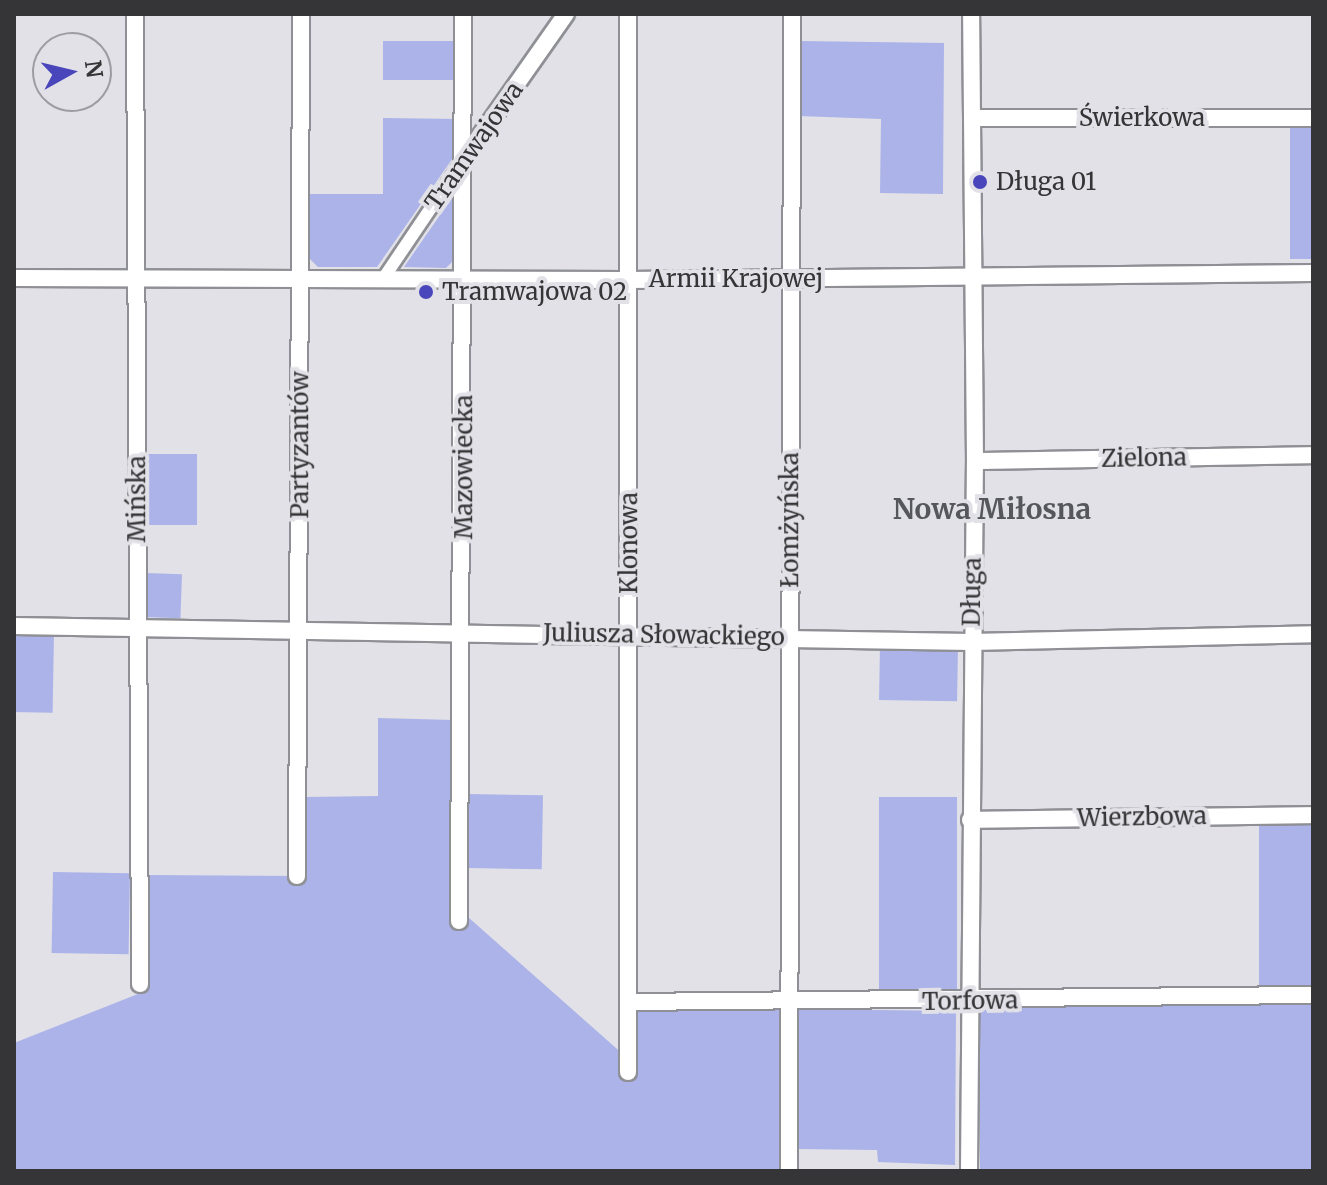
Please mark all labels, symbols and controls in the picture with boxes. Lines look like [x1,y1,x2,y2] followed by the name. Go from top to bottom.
[32,32,112,112] north arrow
[79,58,109,79] text: N
[419,76,529,216] street label: Tramwajowa
[1079,104,1205,132] street label: Świerkowa
[996,168,1096,196] place label: Długa 01
[971,173,989,191] marker: Długa 01
[649,265,823,293] street label: Armii Krajowej
[442,278,627,306] place label: Tramwajowa 02
[417,283,435,301] marker: Tramwajowa 02
[286,371,314,519] street label: Partyzantów
[450,395,478,539] street label: Mazowiecka
[1101,443,1187,473] street label: Zielona
[776,452,804,588] street label: Łomżyńska
[123,456,151,542] street label: Mińska
[615,492,643,594] street label: Klonowa
[893,492,1091,526] district label: Nowa Miłosna
[957,557,987,627] street label: Długa
[543,618,785,652] street label: Juliusza Słowackiego
[1077,801,1207,833] street label: Wierzbowa
[922,986,1018,1016] street label: Torfowa

